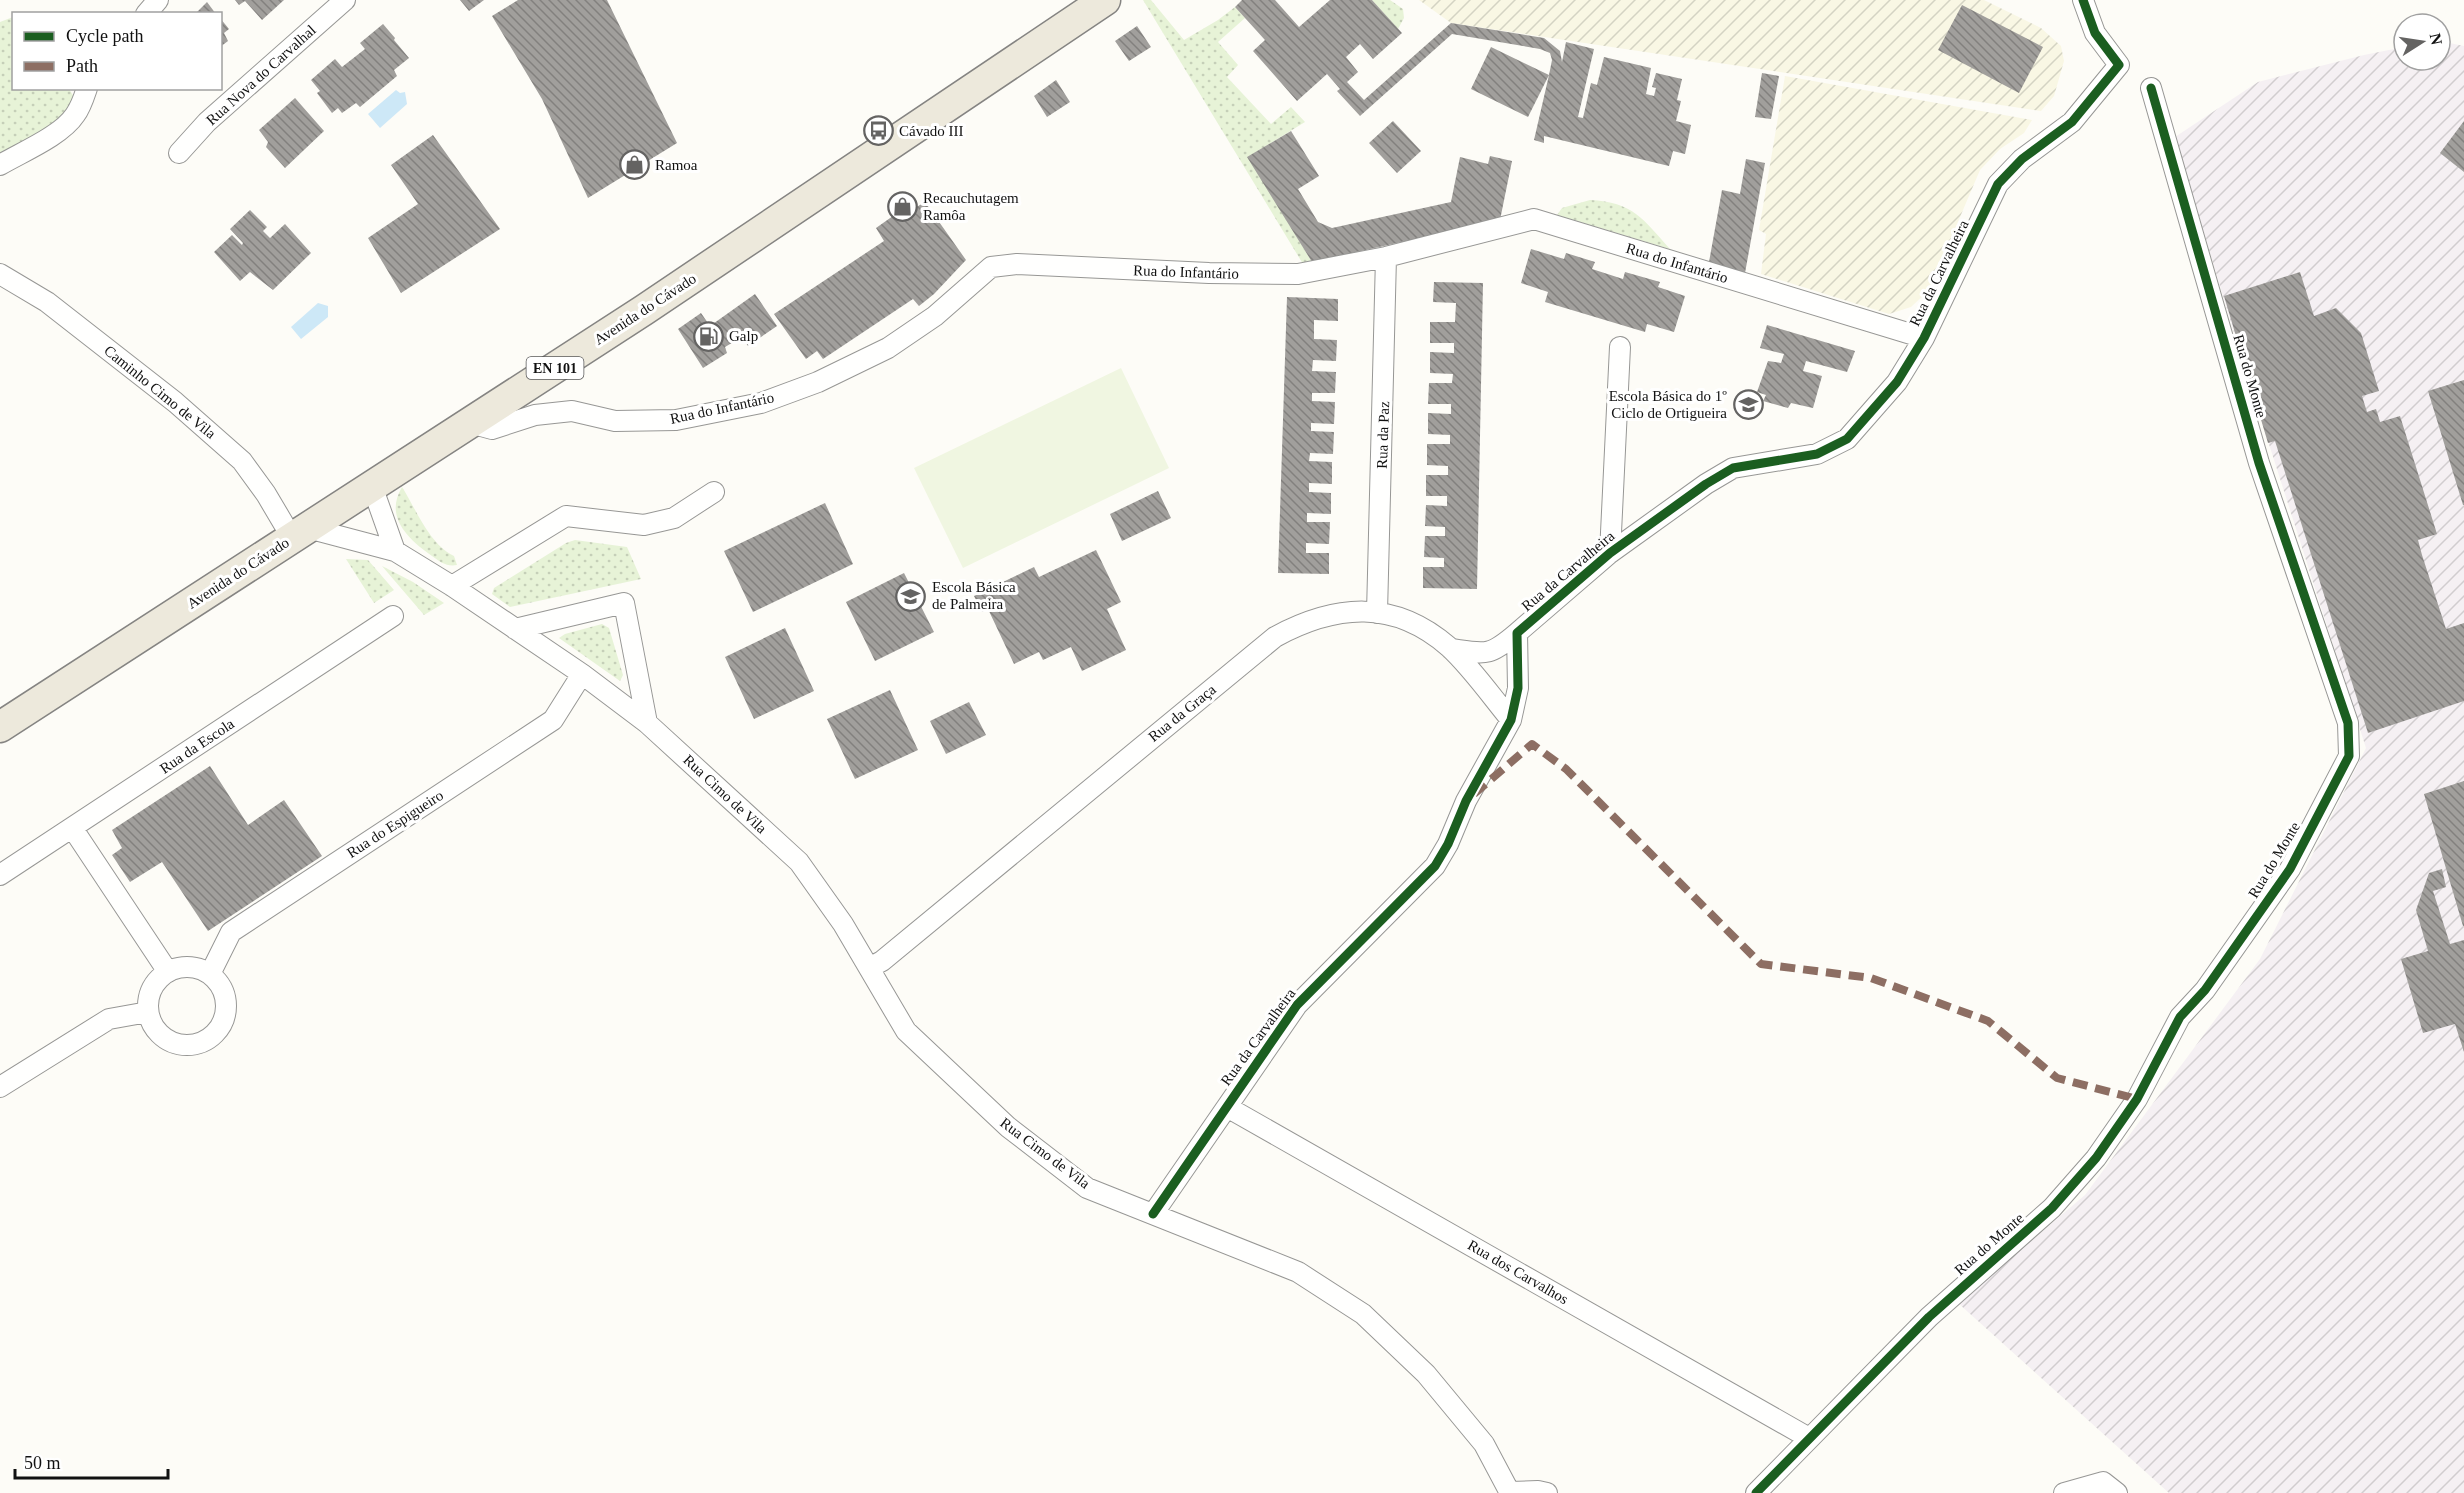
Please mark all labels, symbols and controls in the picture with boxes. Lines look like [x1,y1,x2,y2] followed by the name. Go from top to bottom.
[12,12,222,90] legend
[2392,12,2452,72] north arrow
[203,22,319,128] street label: Rua Nova do Carvalhal
[66,26,143,46] text: Cycle path
[2427,32,2446,47] text: N
[66,56,98,76] text: Path
[862,115,894,147] bus stop icon: Cávado III
[899,123,964,139] place label: Cávado III
[618,149,650,181] shop icon: Ramoa
[655,157,698,173] place label: Ramoa
[923,190,1019,223] place label: Recauchutagem Ramôa
[886,191,918,223] shop icon: Recauchutagem Ramôa
[1906,217,1972,329] street label: Rua da Carvalheira
[1624,240,1730,286] street label: Rua do Infantário
[1133,262,1239,282] street label: Rua do Infantário
[591,270,699,348] street label: Avenida do Cávado
[692,320,724,352] fuel station icon: Galp
[729,328,758,344] place label: Galp
[2230,333,2270,420] street label: Rua do Monte
[101,342,219,442] street label: Caminho Cimo de Vila
[526,357,584,379] road number: EN 101
[1609,388,1727,421] place label: Escola Básica do 1º Ciclo de Ortigueira
[669,389,775,427] street label: Rua do Infantário
[1732,389,1764,421] school or university icon: Escola Básica do 1º Ciclo de Ortigueira
[1374,401,1392,469] street label: Rua da Paz
[1519,527,1618,614] street label: Rua da Carvalheira
[184,534,292,612] street label: Avenida do Cávado
[932,579,1016,612] place label: Escola Básica de Palmeira
[895,580,927,612] school or university icon: Escola Básica de Palmeira
[1145,681,1219,745] street label: Rua da Graça
[157,715,237,777] street label: Rua da Escola
[680,751,770,837] street label: Rua Cimo de Vila
[344,787,446,861] street label: Rua do Espigueiro
[2245,819,2303,901] street label: Rua do Monte
[1218,985,1299,1089] street label: Rua da Carvalheira
[997,1114,1093,1192] street label: Rua Cimo de Vila
[1951,1210,2027,1278] street label: Rua do Monte
[1465,1237,1571,1307] street label: Rua dos Carvalhos
[15,1442,168,1480] scale bar
[24,1453,61,1473] text: 50 m

